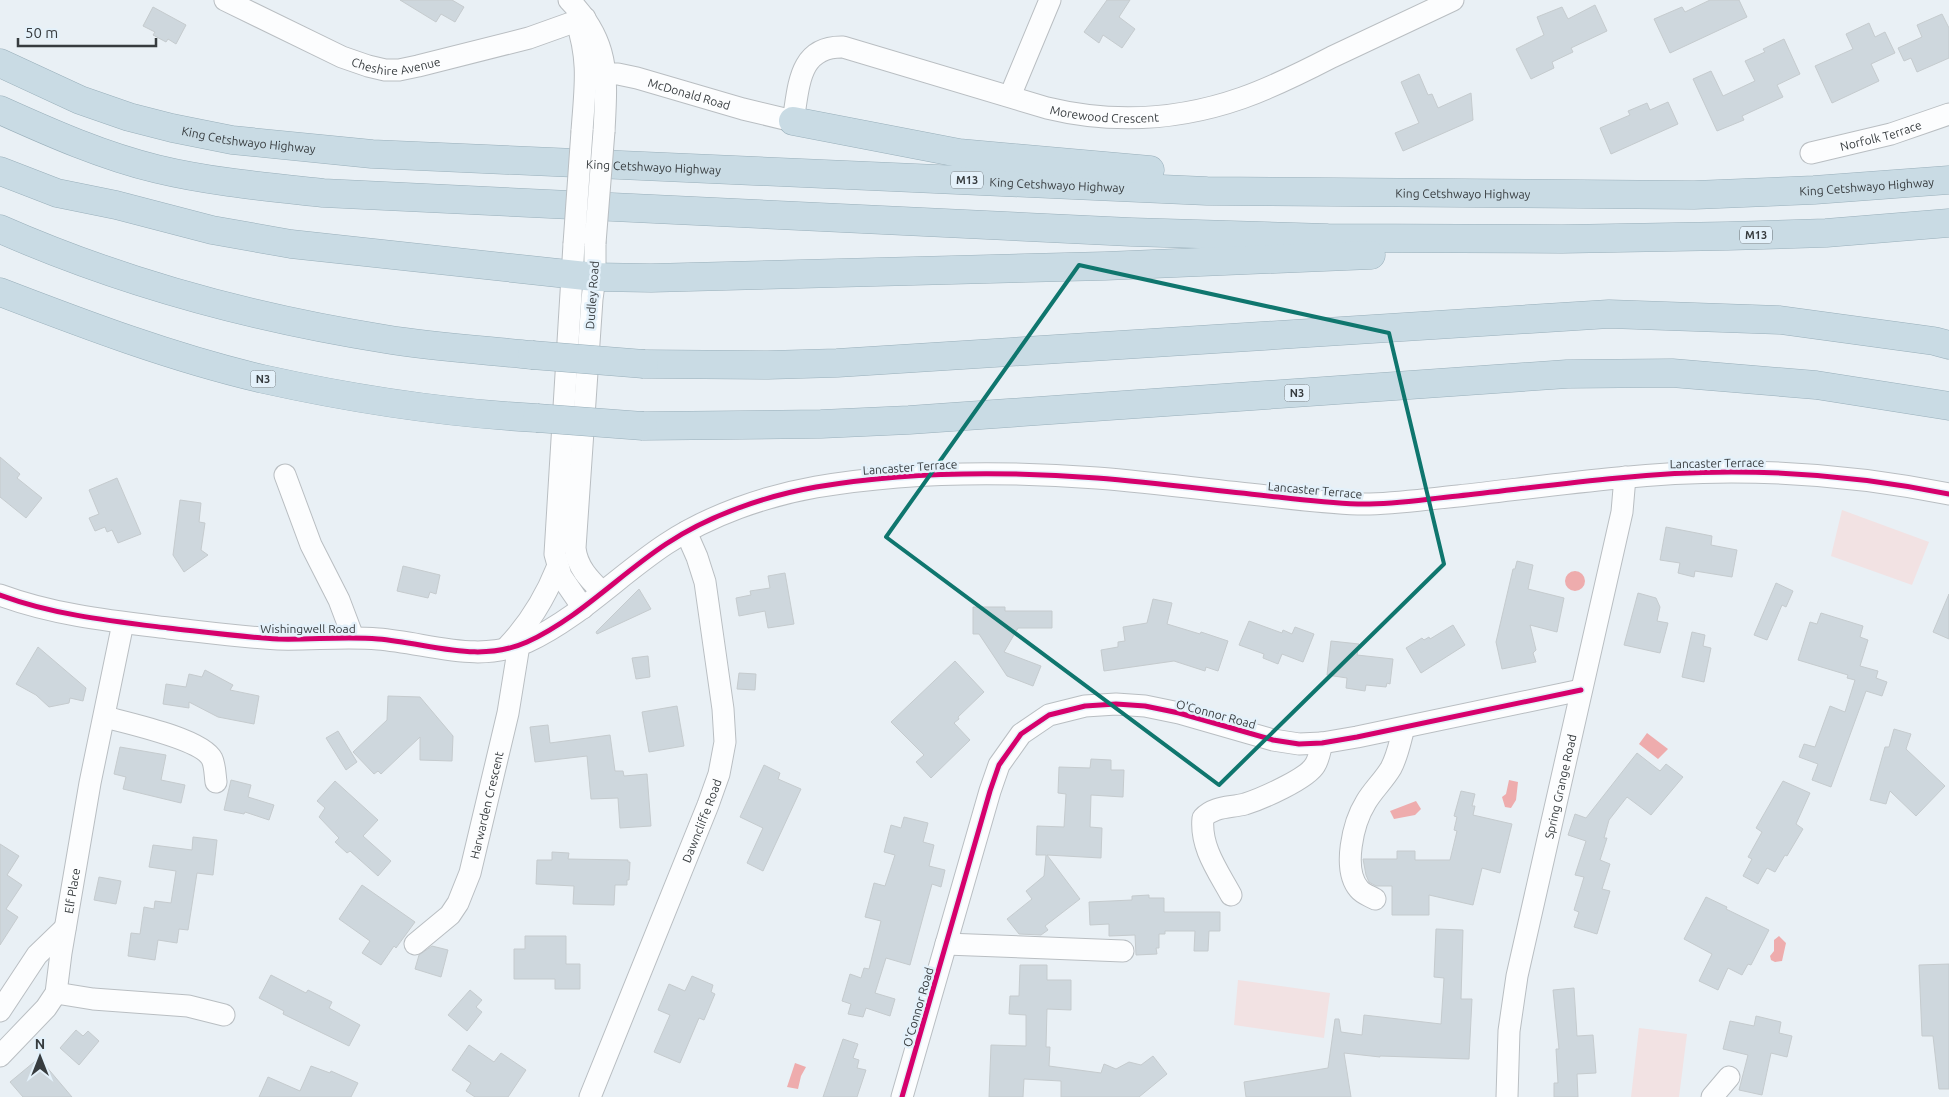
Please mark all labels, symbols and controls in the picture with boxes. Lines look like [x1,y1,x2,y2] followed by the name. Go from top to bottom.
[18,15,155,47] scale bar
[25,24,58,41] text: 50 m
[350,54,441,77] street label: Cheshire Avenue
[647,75,732,112] street label: McDonald Road
[1049,102,1160,124] street label: Morewood Crescent
[1839,118,1923,152] street label: Norfolk Terrace
[181,124,316,155] street label: King Cetshwayo Highway
[586,157,721,176] street label: King Cetshwayo Highway
[951,172,983,188] road number: M13
[989,175,1125,194] street label: King Cetshwayo Highway
[1799,175,1935,197] street label: King Cetshwayo Highway
[1395,186,1531,200] street label: King Cetshwayo Highway
[1740,226,1772,244] road number: M13
[583,260,601,330] street label: Dudley Road
[250,370,276,388] road number: N3
[1284,384,1310,402] road number: N3
[1669,456,1765,470] street label: Lancaster Terrace
[862,457,958,477] street label: Lancaster Terrace
[1267,479,1363,501] street label: Lancaster Terrace
[260,622,356,635] street label: Wishingwell Road
[1175,697,1257,731] street label: O'Connor Road
[1542,733,1578,840] street label: Spring Grange Road
[467,750,505,860] street label: Harwarden Crescent
[679,777,723,864] street label: Dawncliffe Road
[61,867,82,914] street label: Elf Place
[900,966,936,1048] street label: O'Connor Road
[15,1032,65,1082] north arrow
[35,1036,45,1052] text: N

